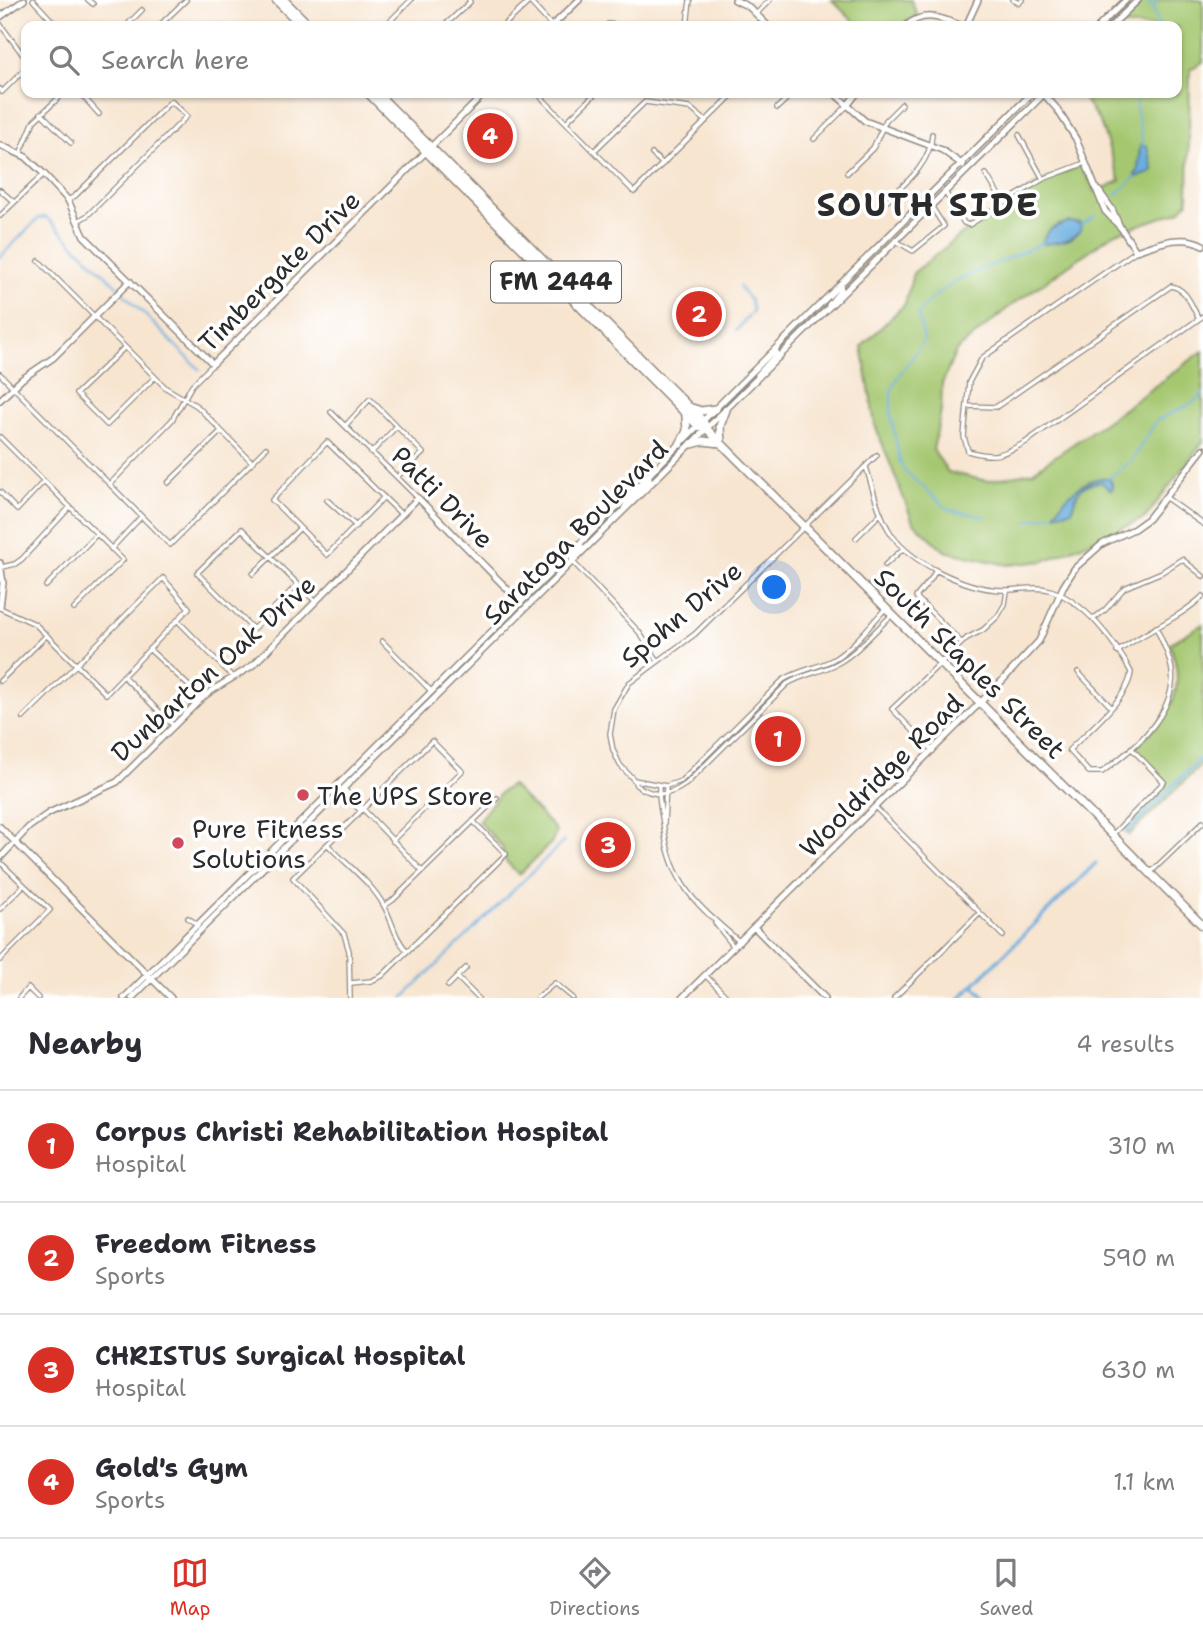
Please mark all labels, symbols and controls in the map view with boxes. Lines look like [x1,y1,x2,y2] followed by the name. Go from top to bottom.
[21,21,1182,98] search box
[45,41,83,79] icon: search
[101,42,250,77] text: Search here
[467,110,513,162] pin: 4
[190,182,368,360] street label: Timbergate Drive
[816,182,1040,227] district label: SOUTH SIDE
[491,262,621,302] road number: FM 2444
[676,288,722,340] pin: 2
[475,432,675,632] street label: Saratoga Boulevard
[384,438,502,556] street label: Patti Drive
[613,553,749,675] street label: Spohn Drive
[867,560,1073,766] street label: South Staples Street
[103,567,323,769] street label: Dunbarton Oak Drive
[757,570,791,604] your location
[791,685,971,865] street label: Wooldridge Road
[755,713,801,765] pin: 1
[317,778,493,813] place label: The UPS Store
[295,787,311,803] marker: The UPS Store
[192,811,344,876] place label: Pure Fitness Solutions
[585,819,631,871] pin: 3
[170,835,186,851] marker: Pure Fitness Solutions
[28,1023,143,1064] text: Nearby
[1076,1029,1175,1059] text: 4 results
[95,1114,608,1149] text: Corpus Christi Rehabilitation Hospital
[46,1131,56,1161] text: 1
[1107,1131,1175,1161] text: 310 m
[95,1149,186,1179] text: Hospital
[95,1226,316,1261] text: Freedom Fitness
[43,1243,59,1273] text: 2
[1102,1243,1175,1273] text: 590 m
[95,1261,166,1291] text: Sports
[95,1338,465,1373] text: CHRISTUS Surgical Hospital
[43,1355,59,1385] text: 3
[1101,1355,1175,1385] text: 630 m
[95,1373,186,1403] text: Hospital
[95,1450,248,1485] text: Gold's Gym
[43,1467,59,1497] text: 4
[1113,1467,1175,1497] text: 1.1 km
[95,1485,166,1515] text: Sports
[170,1554,210,1621] tab: Map
[550,1554,640,1621] tab: Directions
[979,1554,1033,1621] tab: Saved

